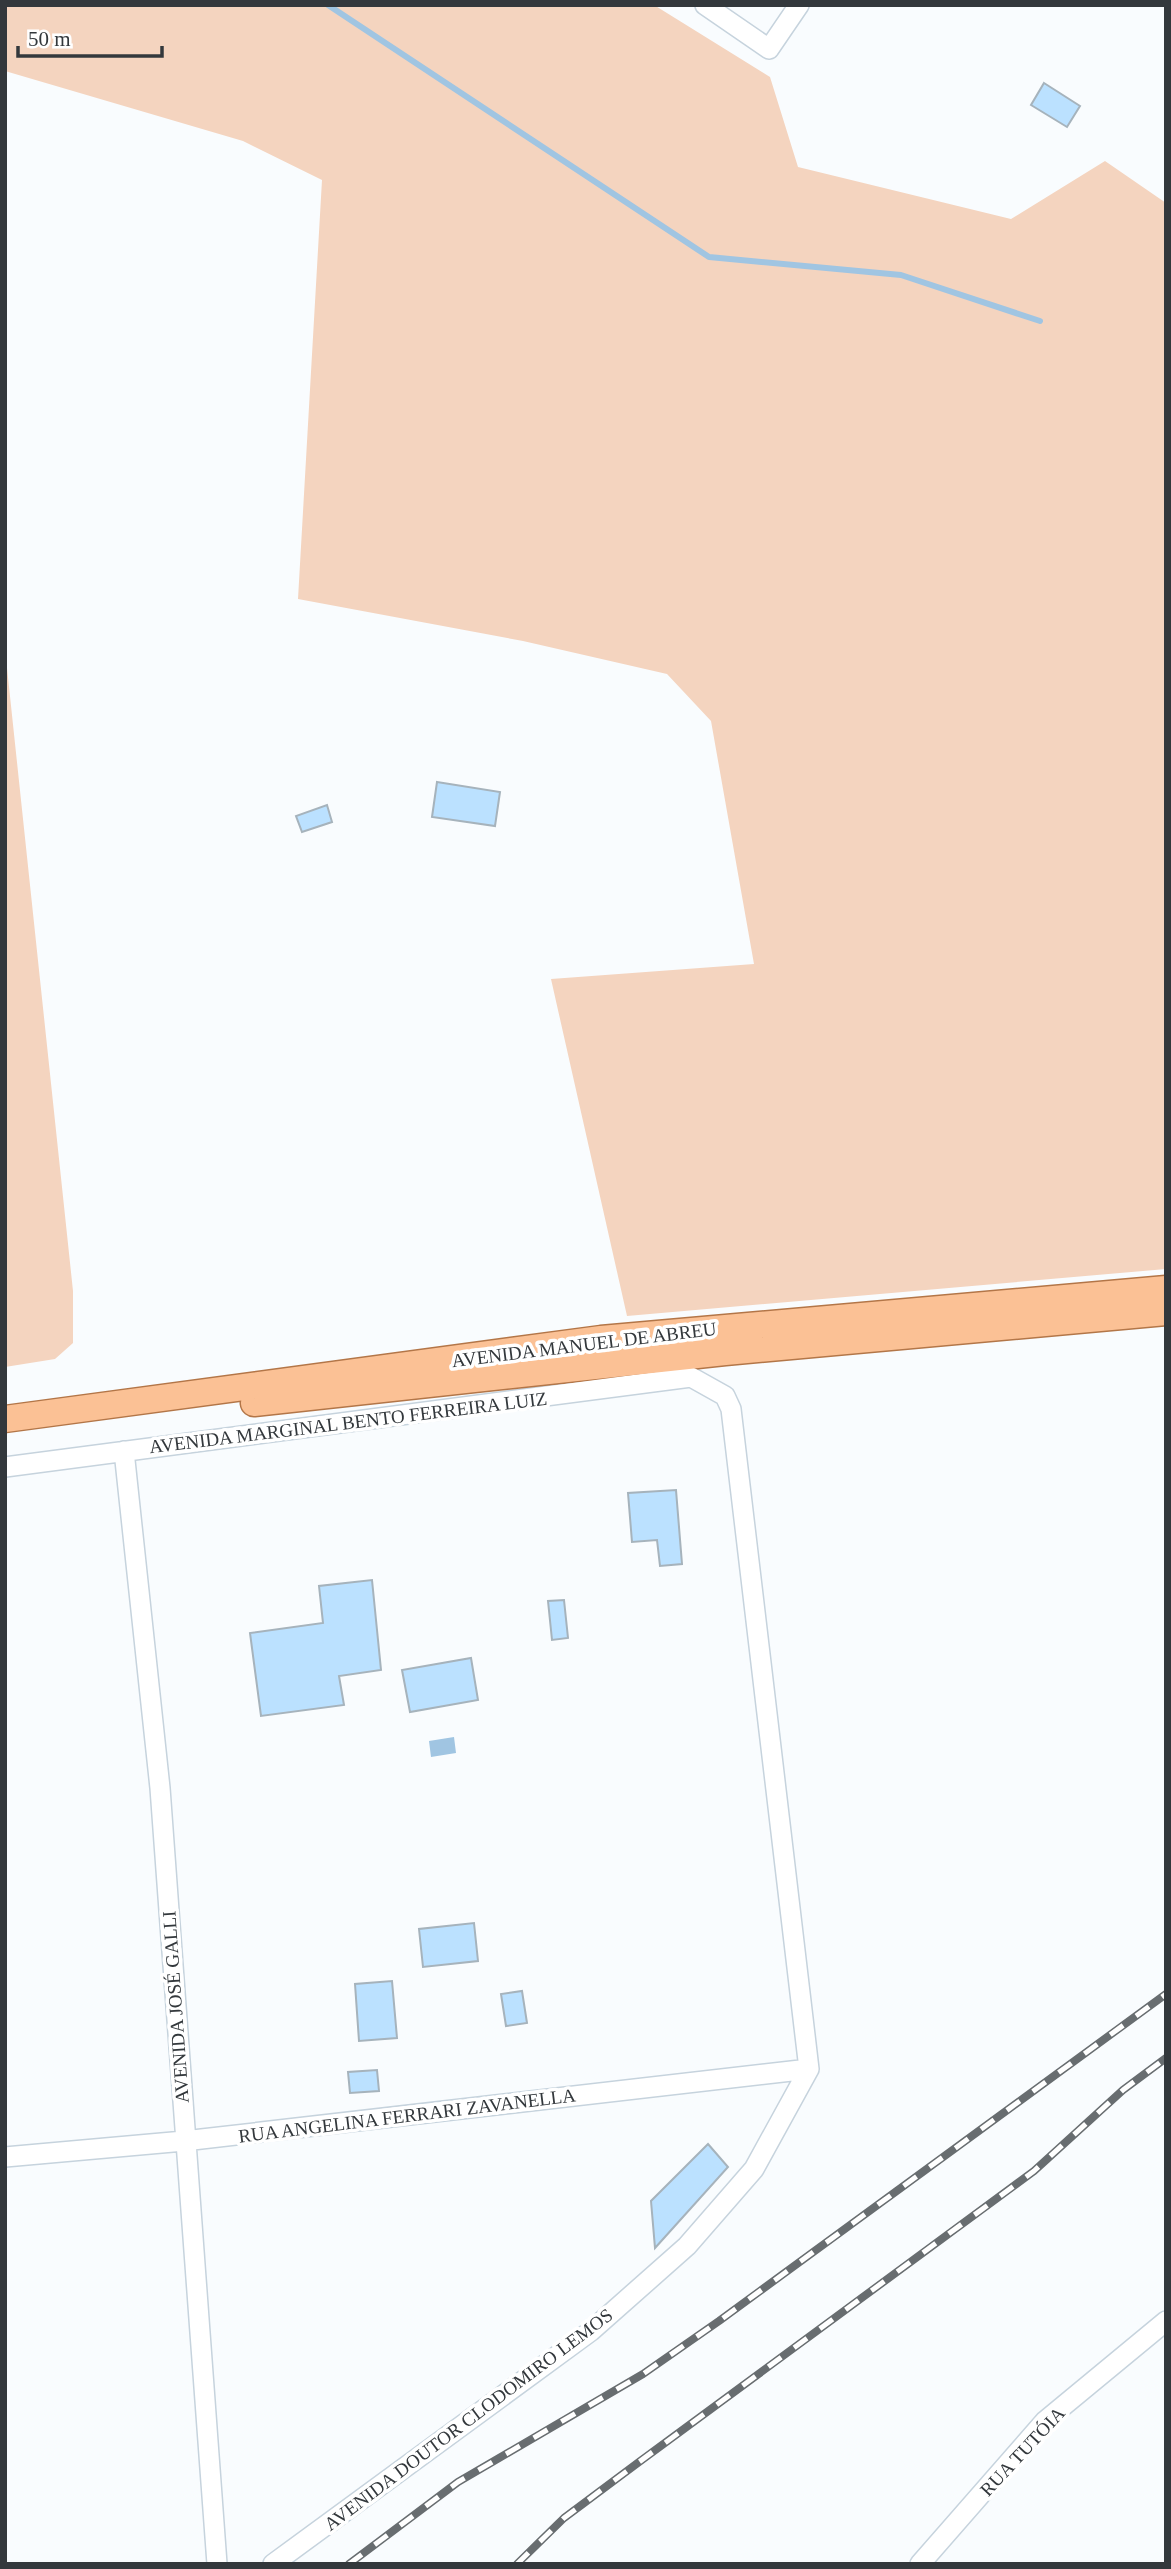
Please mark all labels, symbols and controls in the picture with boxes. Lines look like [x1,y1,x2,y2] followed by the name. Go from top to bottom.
[18,14,161,58] scale bar
[28,27,71,51] text: 50 m
[451,1318,718,1371] street label: AVENIDA MANUEL DE ABREU
[148,1388,548,1457] street label: AVENIDA MARGINAL BENTO FERREIRA LUIZ
[158,1910,193,2104] street label: AVENIDA JOSÉ GALLI
[237,2084,577,2147] street label: RUA ANGELINA FERRARI ZAVANELLA
[320,2304,617,2535] street label: AVENIDA DOUTOR CLODOMIRO LEMOS
[976,2402,1069,2500] street label: RUA TUTÓIA

